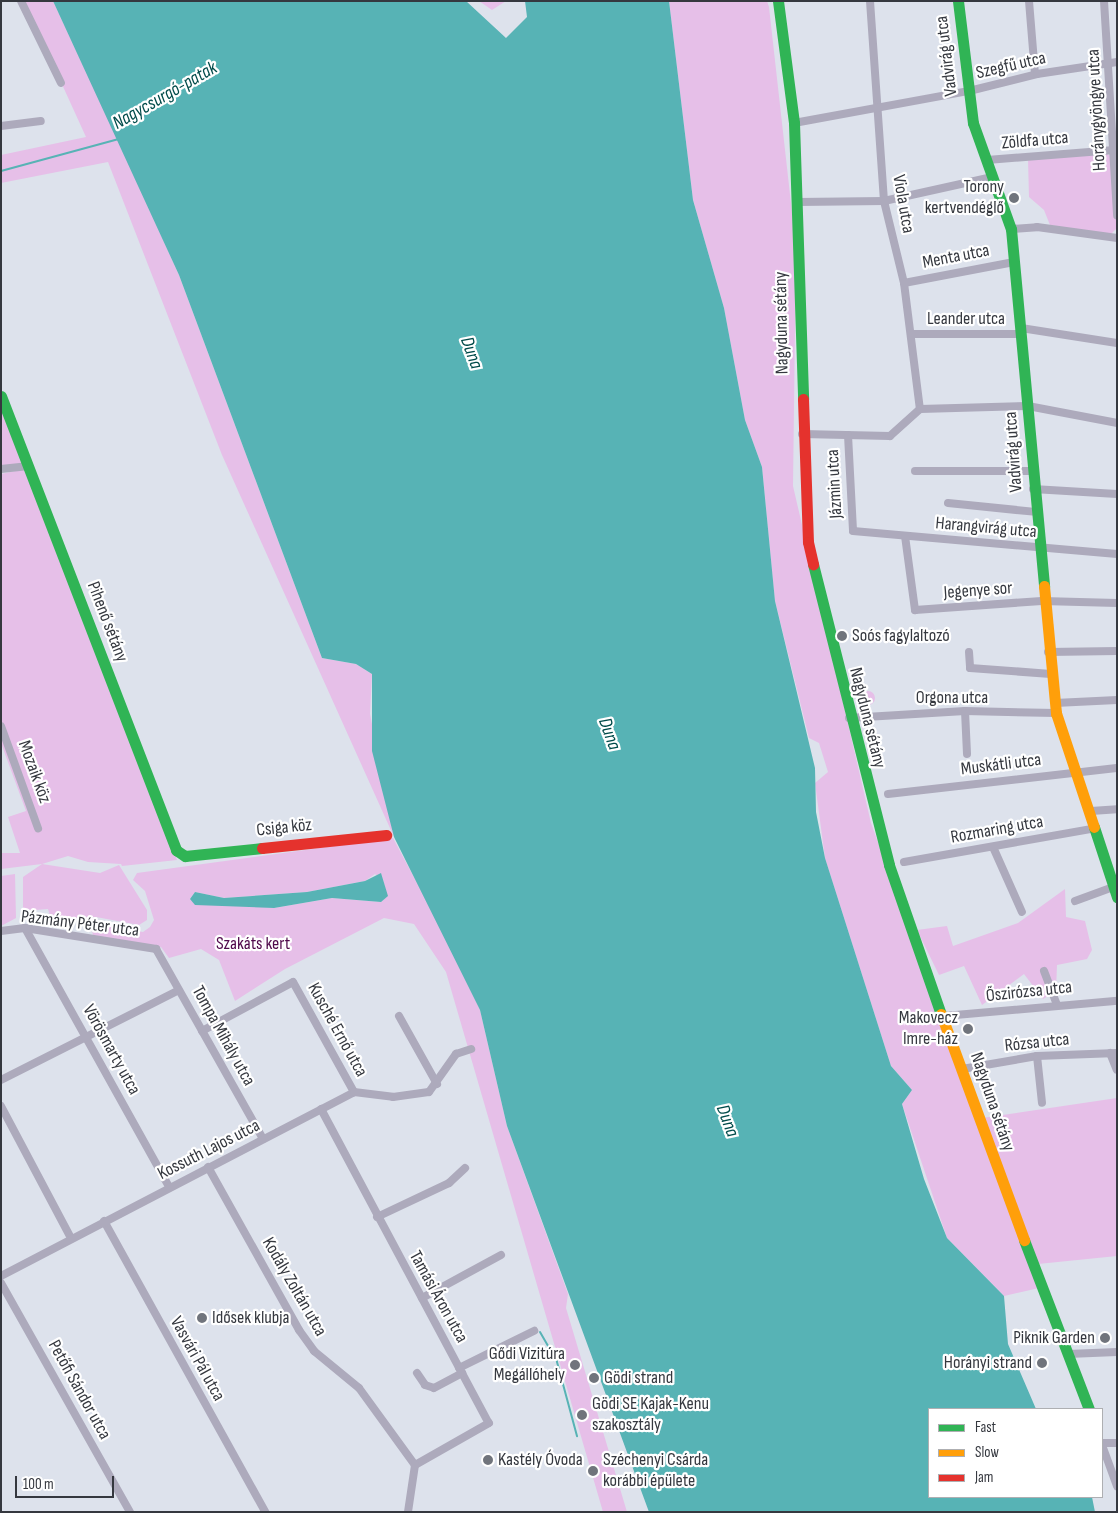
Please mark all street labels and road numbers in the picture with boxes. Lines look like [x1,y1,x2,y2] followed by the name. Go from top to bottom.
[931,15,963,97] street label: Vadvirág utca
[974,48,1048,84] street label: Szegfű utca
[1083,49,1111,171] street label: Horánygyöngye utca
[1001,127,1069,155] street label: Zöldfa utca
[887,173,919,235] street label: Viola utca
[921,240,991,274] street label: Menta utca
[770,271,794,375] street label: Nagyduna sétány
[927,308,1005,330] street label: Leander utca
[1000,411,1028,493] street label: Vadvirág utca
[822,449,848,519] street label: Jázmin utca
[935,513,1037,543] street label: Harangvirág utca
[943,578,1013,604] street label: Jegenye sor
[82,579,132,665] street label: Pihenő sétány
[844,665,890,771] street label: Nagyduna sétány
[916,687,988,709] street label: Orgona utca
[13,738,55,806] street label: Mozaik köz
[960,749,1042,781] street label: Muskátli utca
[949,811,1045,849] street label: Rozmaring utca
[255,814,313,842] street label: Csiga köz
[20,906,140,942] street label: Pázmány Péter utca
[985,977,1073,1007] street label: Őszirózsa utca
[302,979,372,1081] street label: Kusché Ernő utca
[187,982,259,1090] street label: Tompa Mihály utca
[77,1001,145,1099] street label: Vörösmarty utca
[1004,1029,1070,1057] street label: Rózsa utca
[965,1050,1019,1154] street label: Nagyduna sétány
[154,1115,264,1185] street label: Kossuth Lajos utca
[257,1234,331,1340] street label: Kodály Zoltán utca
[404,1247,472,1347] street label: Tamási Áron utca
[165,1313,229,1405] street label: Vasvári Pál utca
[43,1336,115,1444] street label: Petőfi Sándor utca

